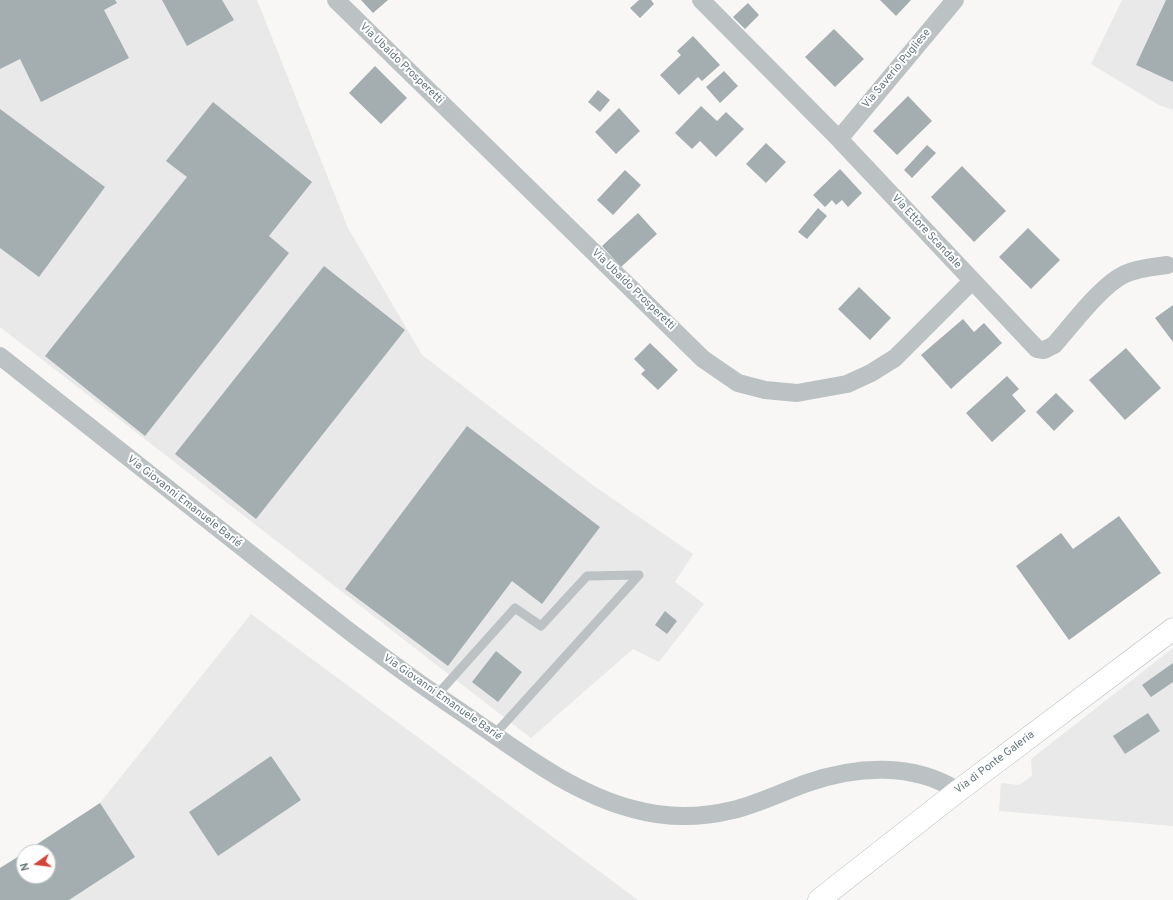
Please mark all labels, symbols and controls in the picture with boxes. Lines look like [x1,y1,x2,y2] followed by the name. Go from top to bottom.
[357,21,445,107] street label: Via Ubaldo Prosperetti
[860,27,934,111] street label: Via Saverio Pugliese
[888,192,964,272] street label: Via Ettore Scandale
[589,247,677,333] street label: Via Ubaldo Prosperetti
[124,453,244,551] street label: Via Giovanni Emanuele Barié
[380,652,504,744] street label: Via Giovanni Emanuele Barié
[952,729,1038,797] street label: Via di Ponte Galeria
[16,844,56,884] north arrow
[18,861,33,872] text: N

